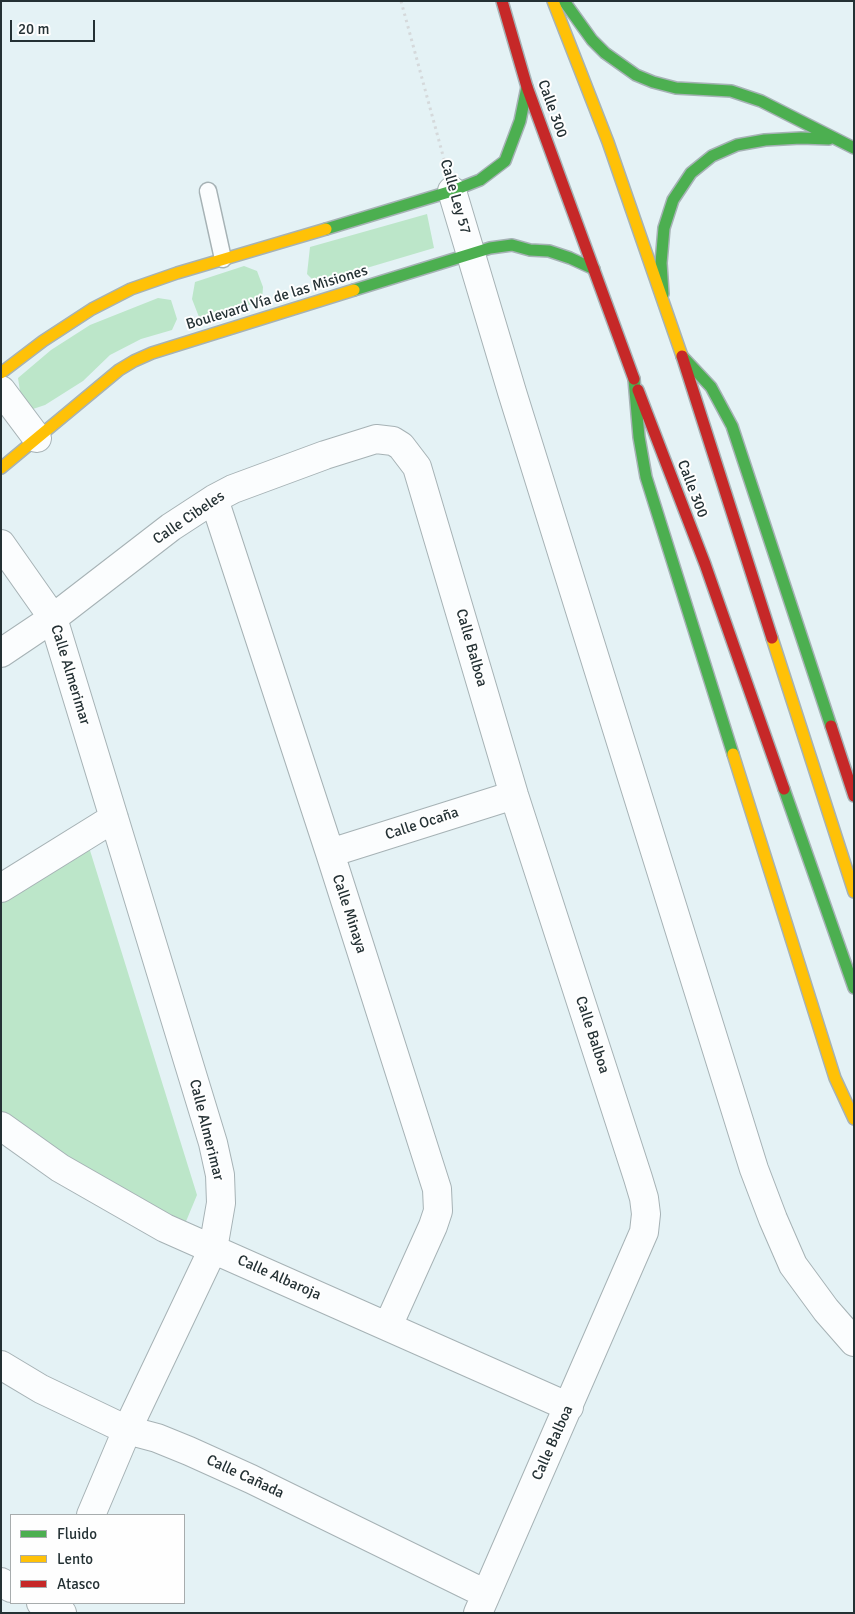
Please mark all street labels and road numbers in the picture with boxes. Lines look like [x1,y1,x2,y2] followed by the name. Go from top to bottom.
[533,78,571,140] street label: Calle 300
[436,157,474,237] street label: Calle Ley 57
[184,262,370,334] street label: Boulevard Vía de las Misiones
[673,458,711,520] street label: Calle 300
[150,487,228,549] street label: Calle Cibeles
[451,607,491,689] street label: Calle Balboa
[46,623,94,727] street label: Calle Almerimar
[383,804,461,844] street label: Calle Ocaña
[328,872,370,956] street label: Calle Minaya
[571,994,613,1076] street label: Calle Balboa
[185,1078,227,1182] street label: Calle Almerimar
[234,1252,324,1304] street label: Calle Albaroja
[528,1403,578,1483] street label: Calle Balboa
[203,1451,287,1503] street label: Calle Cañada

